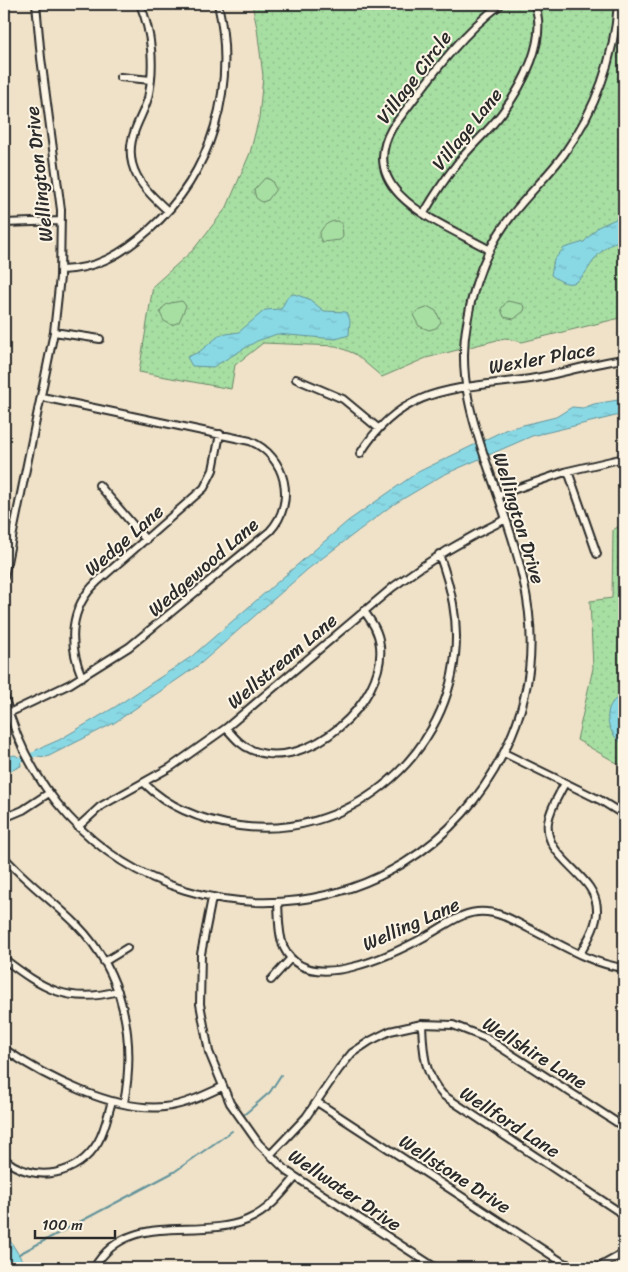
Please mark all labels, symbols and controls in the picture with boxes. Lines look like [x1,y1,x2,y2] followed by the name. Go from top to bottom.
[368,23,460,131] street label: Village Circle
[423,80,511,178] street label: Village Lane
[15,104,63,244] street label: Wellington Drive
[486,332,598,384] street label: Wexler Place
[483,448,555,588] street label: Wellington Drive
[77,496,172,584] street label: Wedge Lane
[140,509,266,625] street label: Wedgewood Lane
[219,604,345,717] street label: Wellstream Lane
[357,888,465,960] street label: Welling Lane
[476,1008,594,1099] street label: Wellshire Lane
[453,1077,567,1167] street label: Wellford Lane
[392,1125,518,1223] street label: Wellstone Drive
[281,1140,409,1240] street label: Wellwater Drive
[35,1207,115,1239] scale bar
[42,1212,83,1238] text: 100 m

